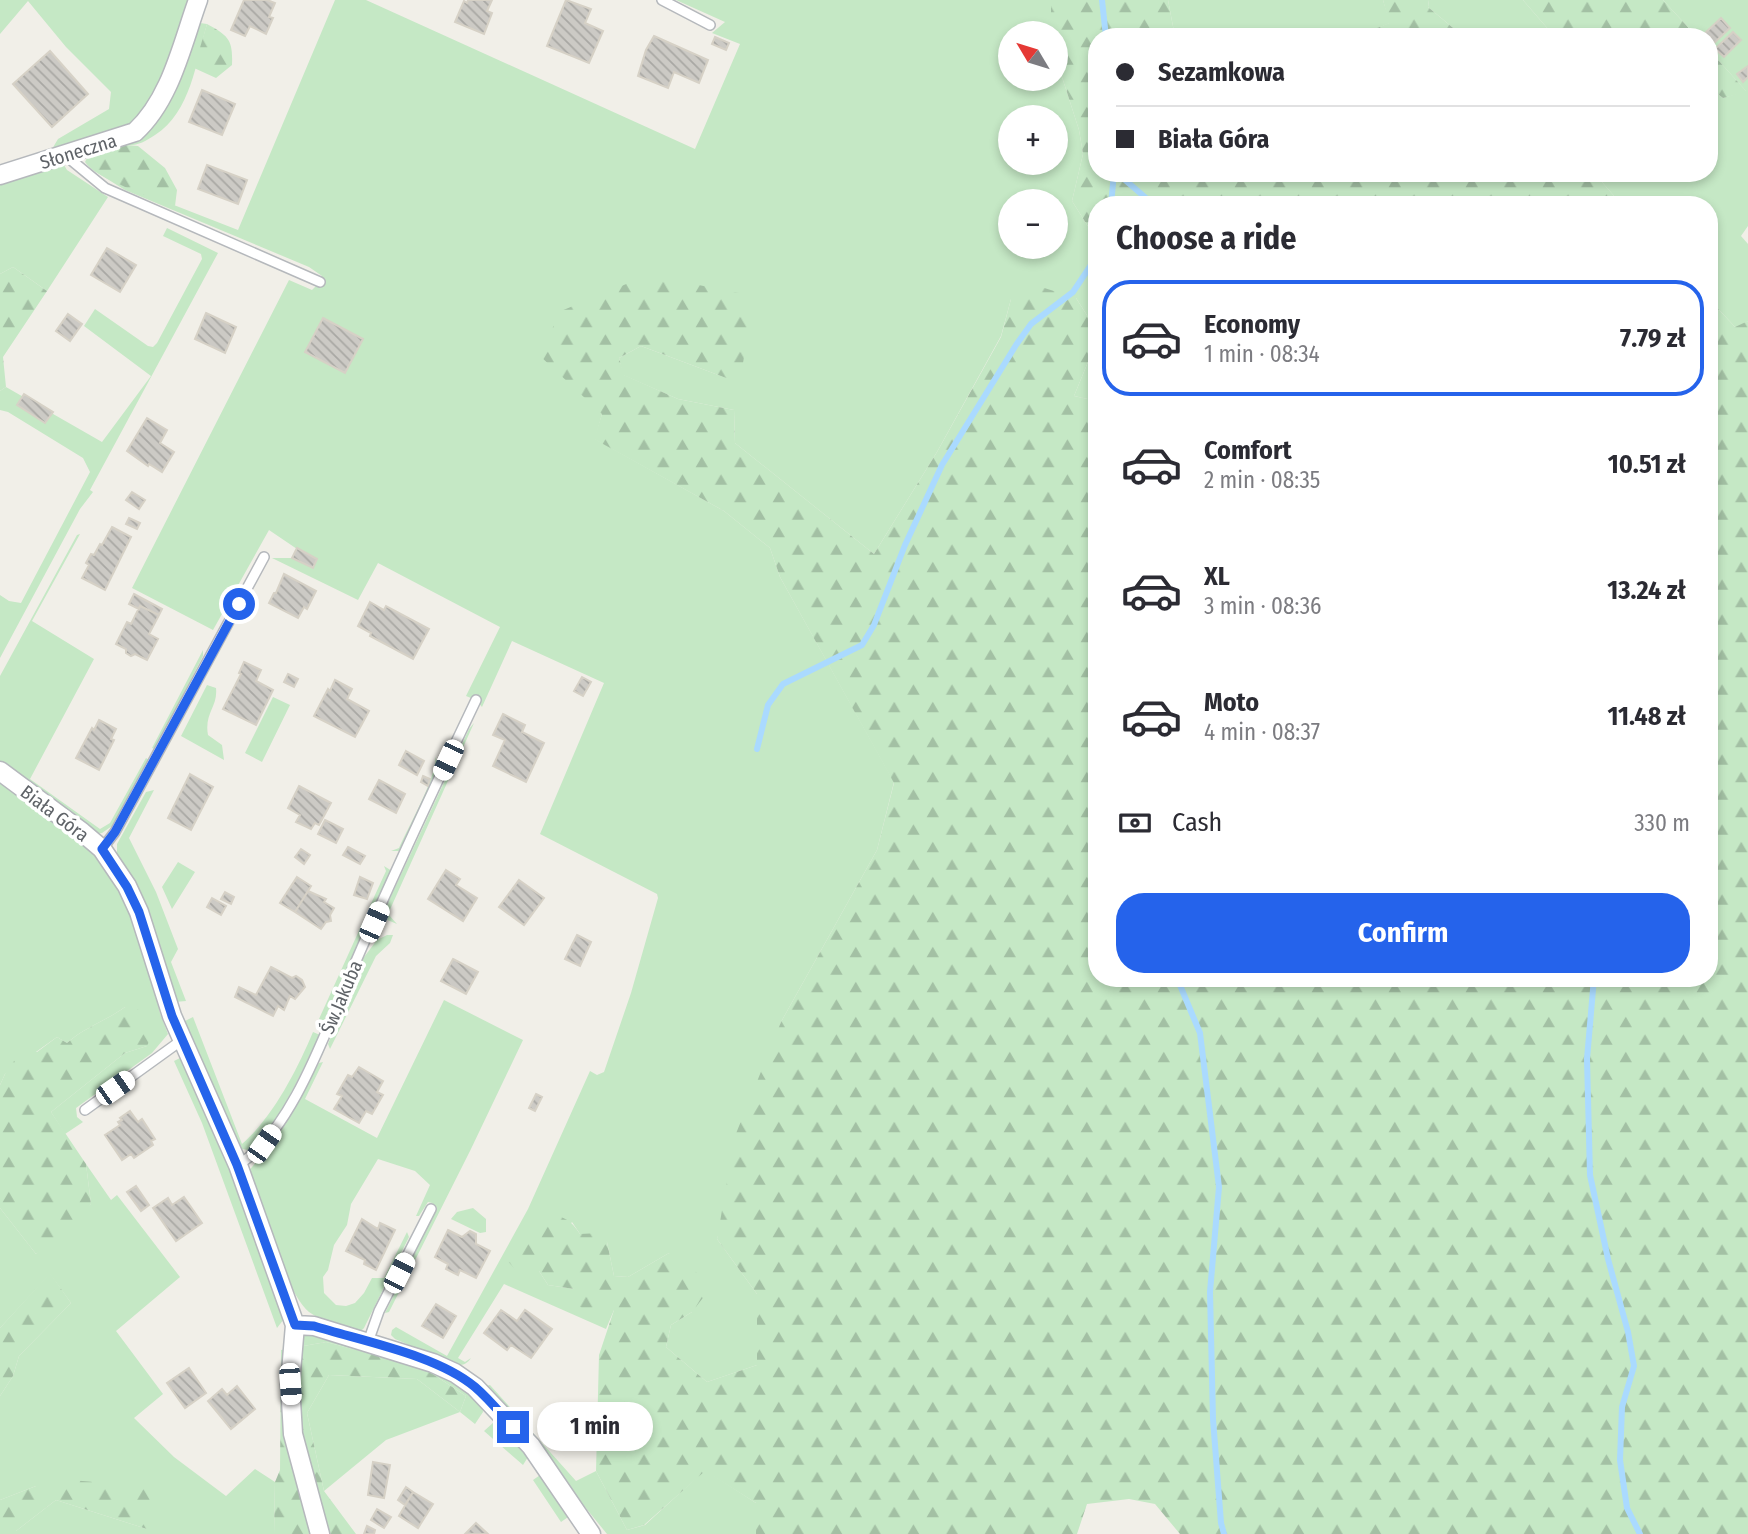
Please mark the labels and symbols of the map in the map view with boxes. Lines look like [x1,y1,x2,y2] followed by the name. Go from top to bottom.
[998,21,1068,91] north arrow
[37,129,119,174] street label: Słoneczna
[223,588,255,620] route start
[430,737,467,783] car
[16,780,93,847] street label: Biała Góra
[356,899,393,945] car
[316,957,367,1038] street label: Św.Jakuba
[92,1067,139,1109] car
[244,1121,285,1167] car
[381,1250,418,1296] car
[279,1362,302,1406] car
[538,1402,653,1452] callout: 1 min
[497,1411,529,1443] route end

